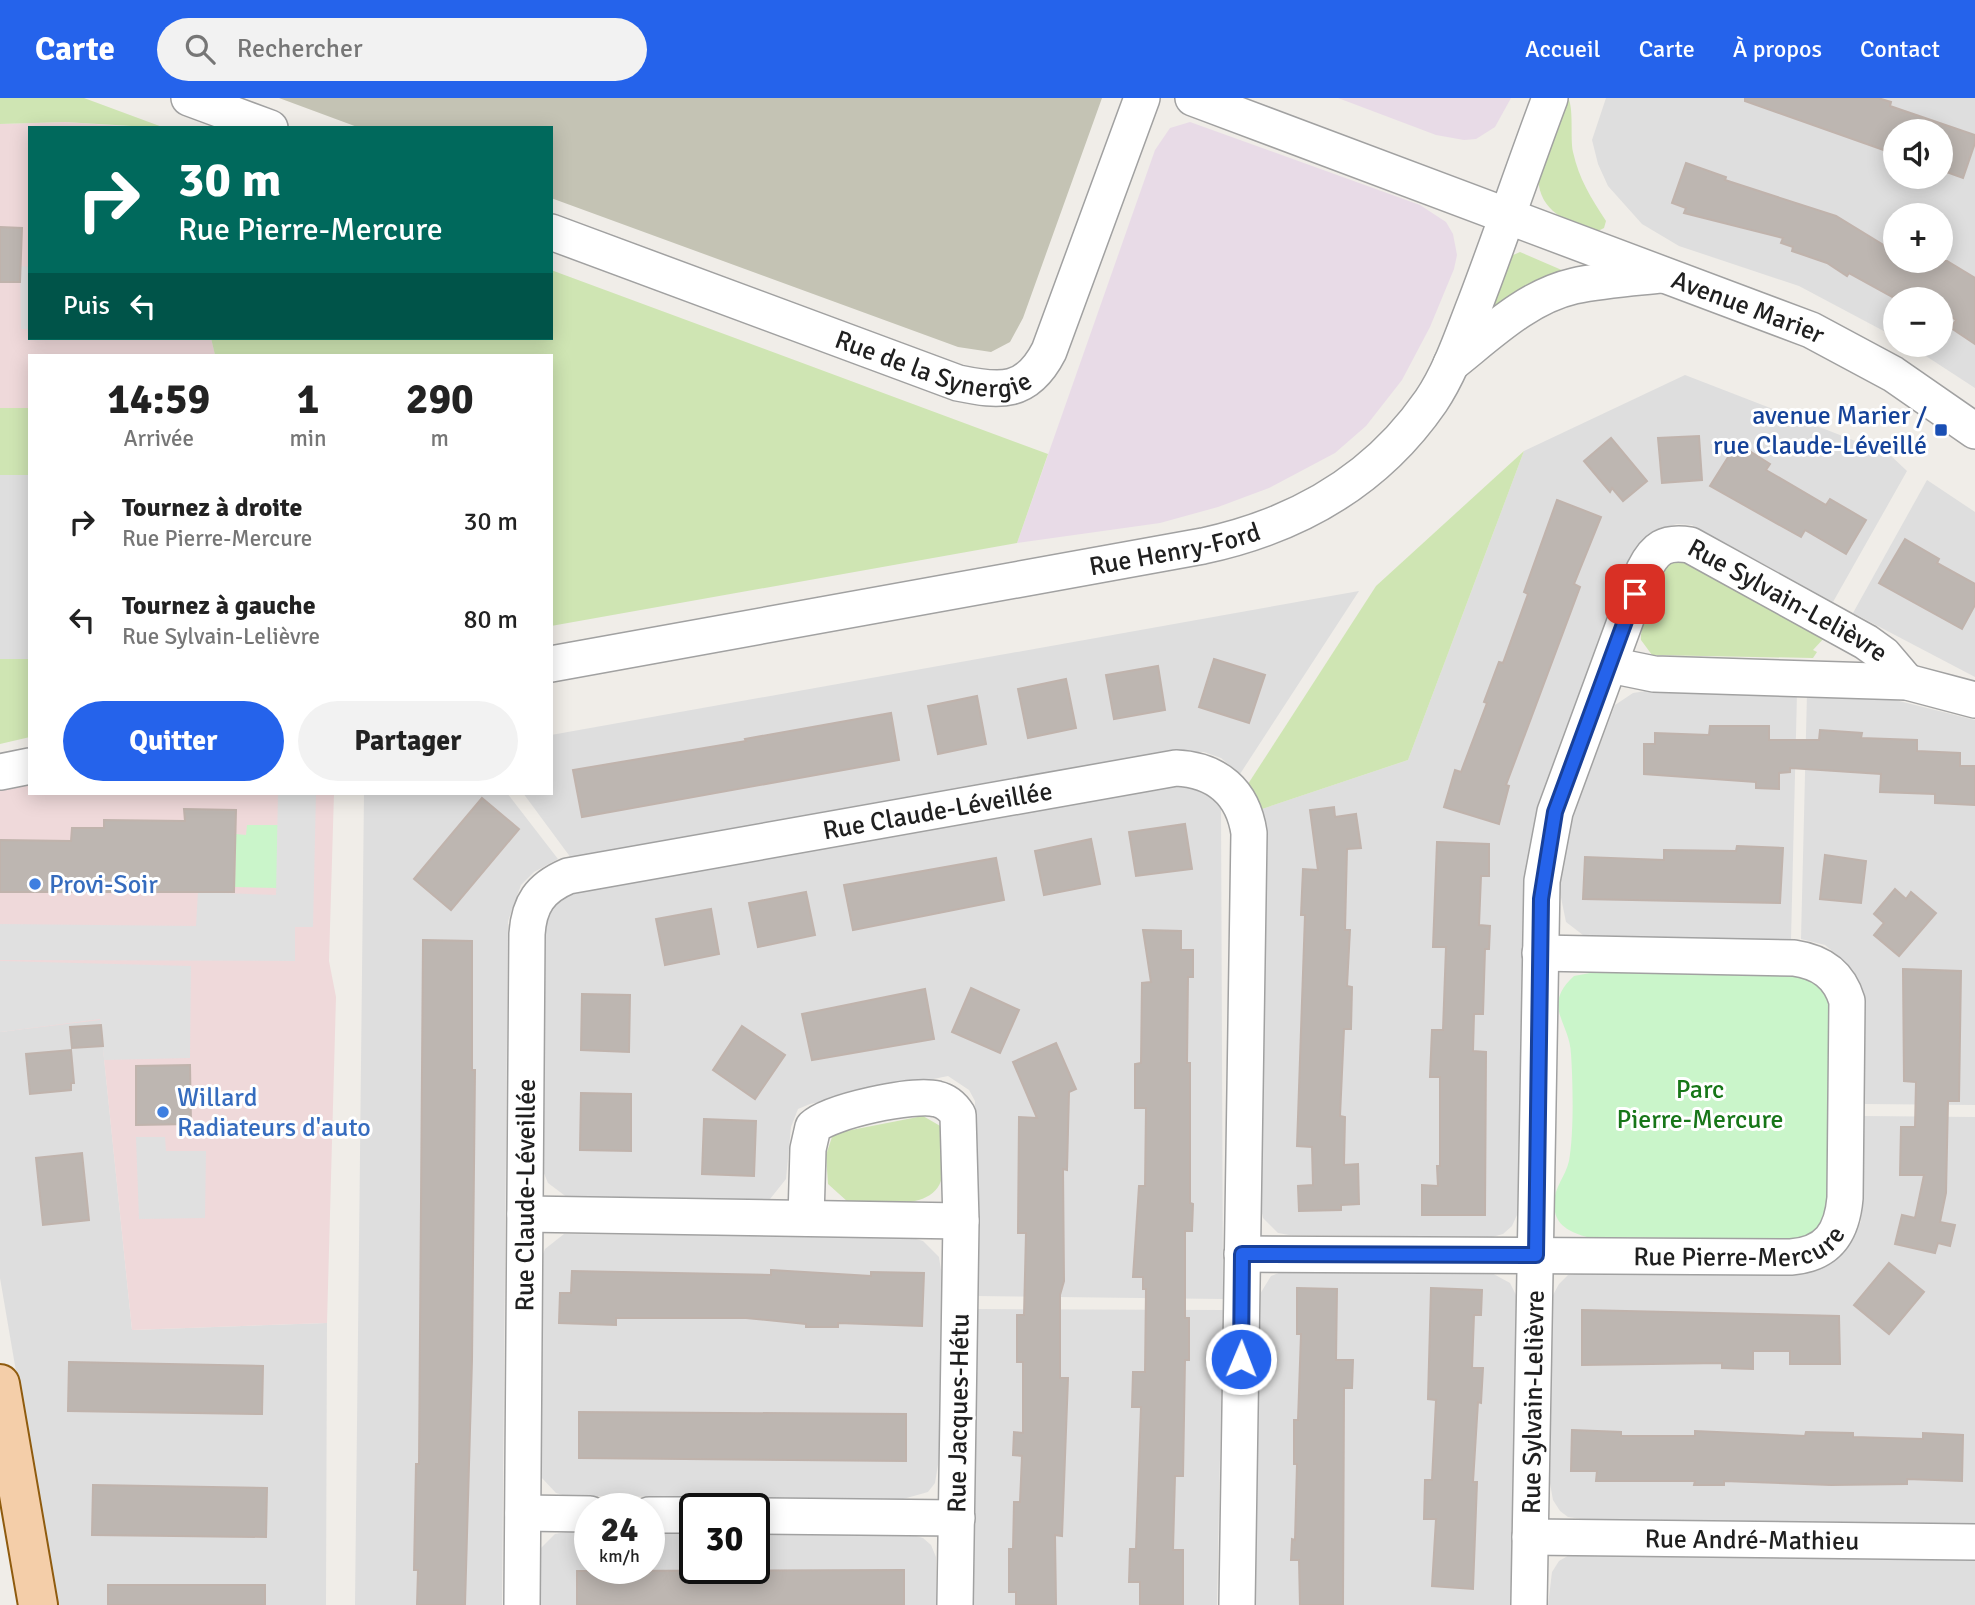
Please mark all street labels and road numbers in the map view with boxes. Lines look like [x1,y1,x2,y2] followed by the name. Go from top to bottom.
[1667,264,1830,352] street label: Avenue Marier
[830,324,1038,405] street label: Rue de la Synergie
[1087,516,1265,583] street label: Rue Henry-Ford
[1682,532,1893,669] street label: Rue Sylvain-Lelièvre
[820,775,1055,847] street label: Rue Claude-Léveillée
[509,1079,543,1311] street label: Rue Claude-Léveillée
[1633,1221,1852,1274] street label: Rue Pierre-Mercure
[1516,1290,1552,1514] street label: Rue Sylvain-Lelièvre
[941,1313,977,1513] street label: Rue Jacques-Hétu
[1645,1523,1859,1558] street label: Rue André-Mathieu

